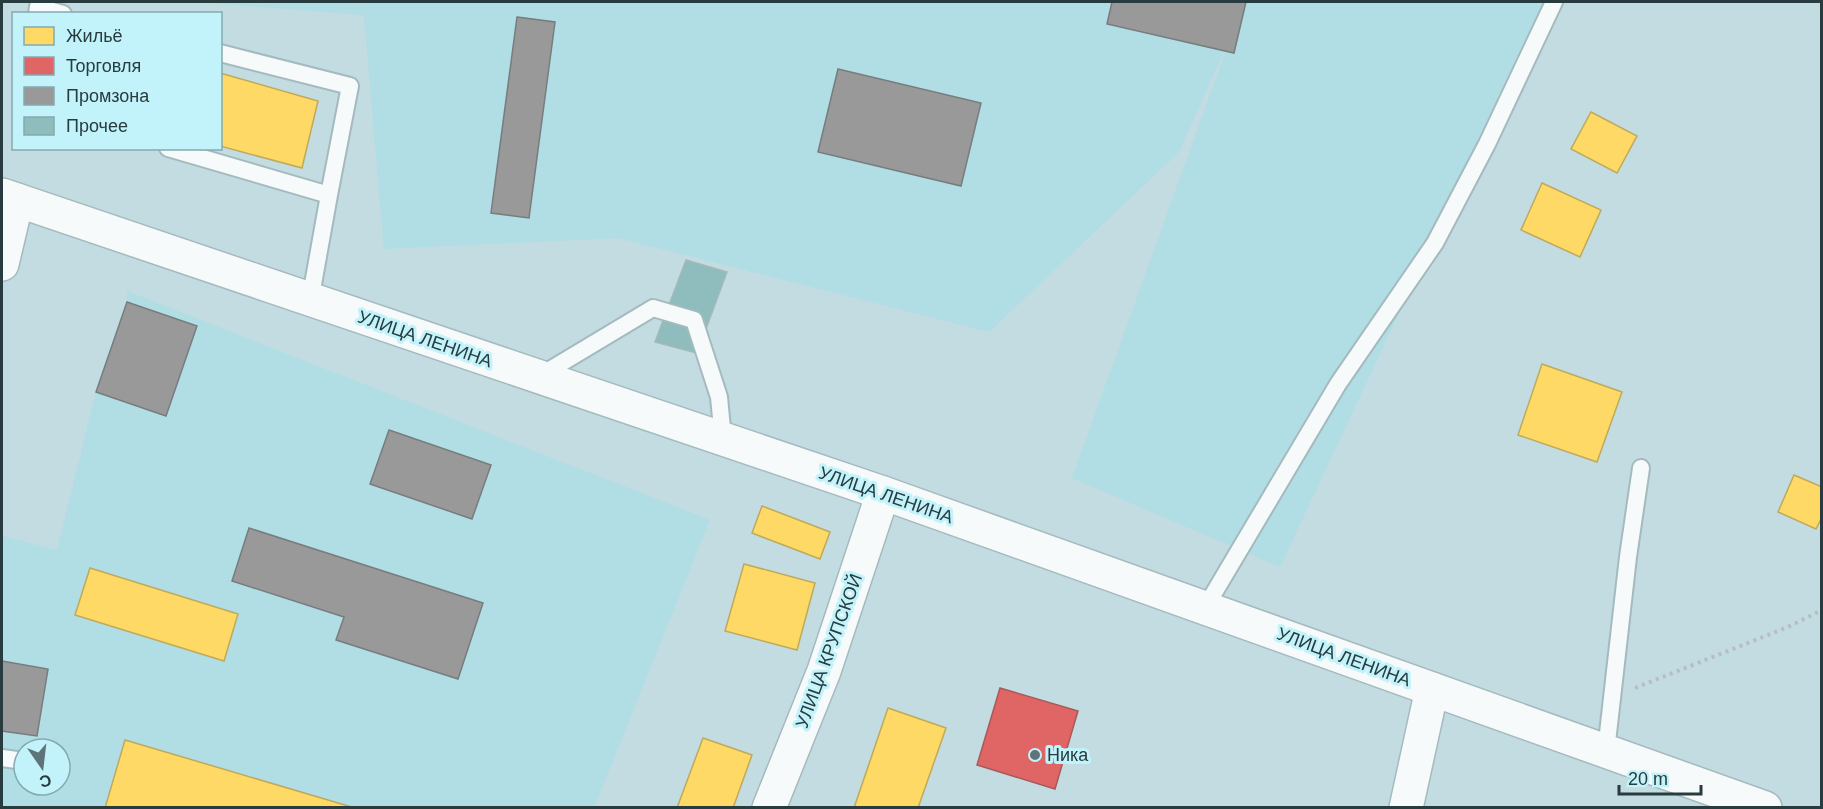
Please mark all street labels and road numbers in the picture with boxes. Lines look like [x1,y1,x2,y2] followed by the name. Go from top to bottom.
[355,307,495,371] street label: УЛИЦА ЛЕНИНА
[816,463,956,527] street label: УЛИЦА ЛЕНИНА
[791,571,866,731] street label: УЛИЦА КРУПСКОЙ
[1274,624,1414,690] street label: УЛИЦА ЛЕНИНА

